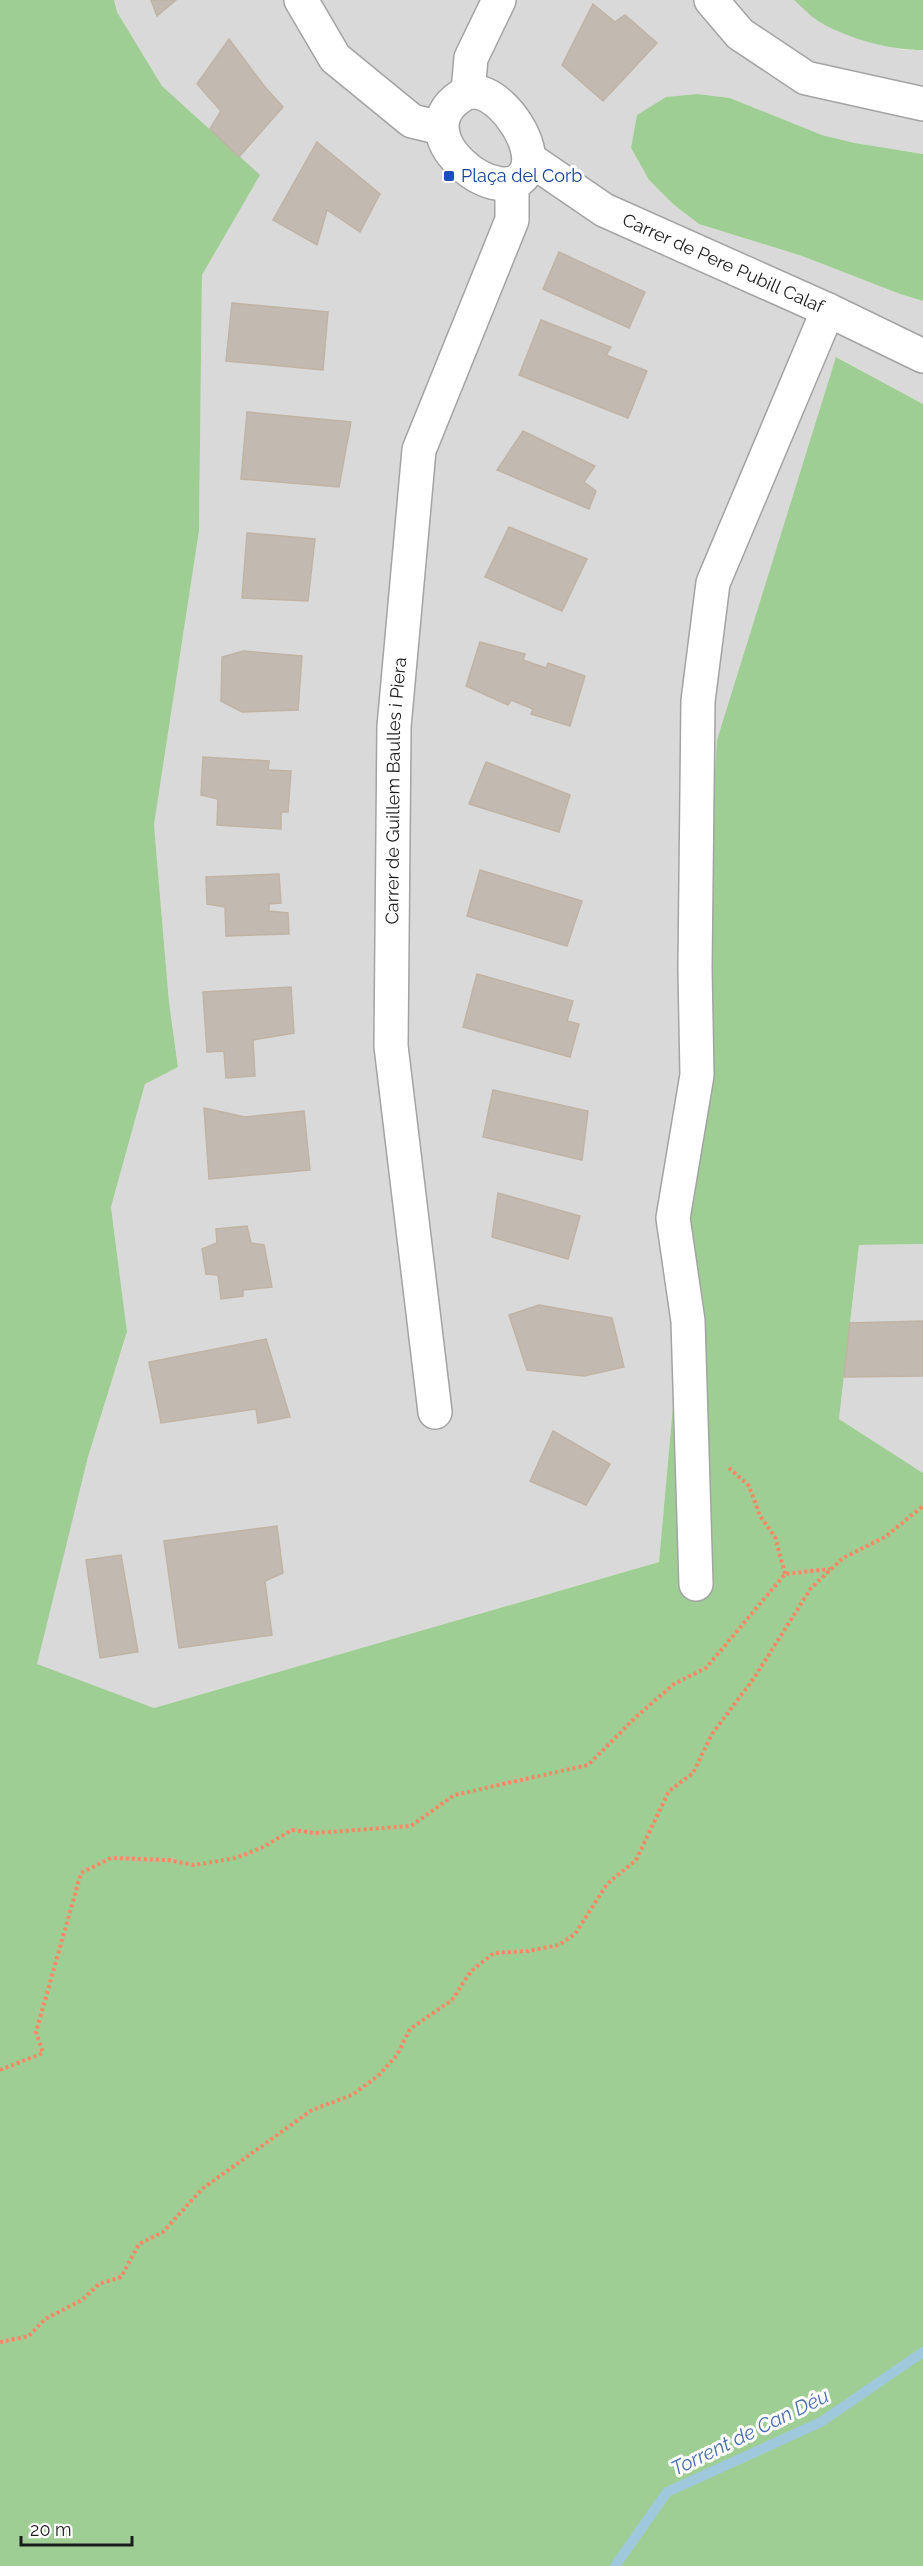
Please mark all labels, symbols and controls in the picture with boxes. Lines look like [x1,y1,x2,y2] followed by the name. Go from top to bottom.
[461,165,582,186] place label: Plaça del Corb
[442,169,456,183] marker: Plaça del Corb
[619,209,828,317] street label: Carrer de Pere Pubill Calaf
[381,656,410,925] street label: Carrer de Guillem Baulles i Piera
[667,2383,833,2481] water label: Torrent de Can Déu
[21,2509,132,2547] scale bar
[30,2519,72,2540] text: 20 m

